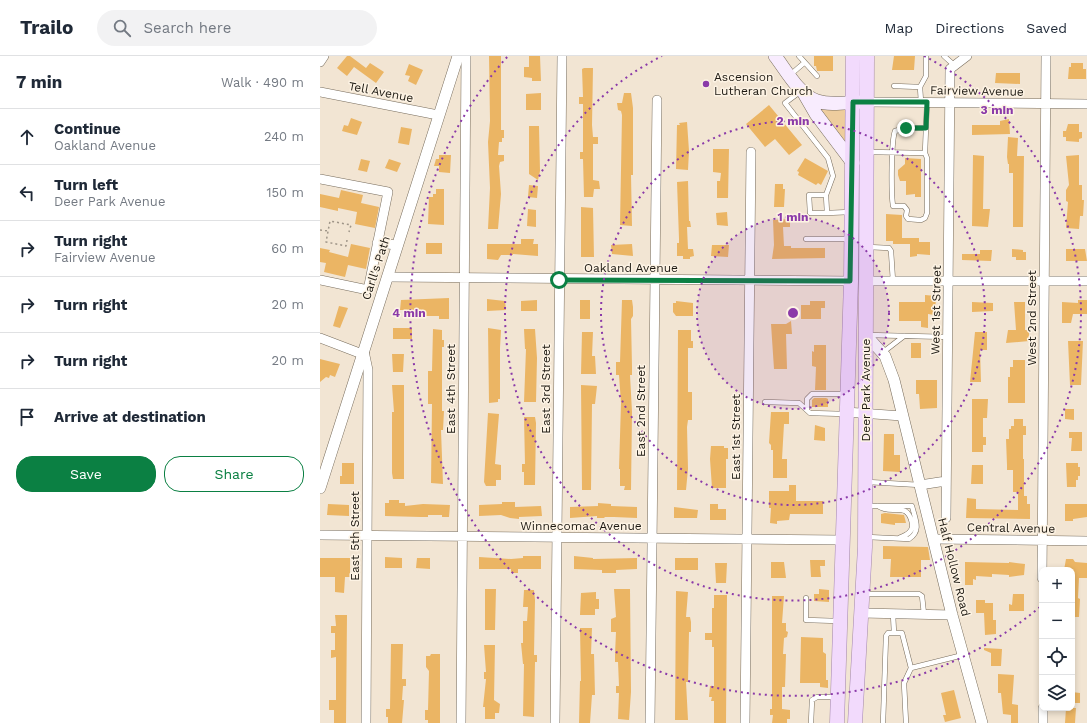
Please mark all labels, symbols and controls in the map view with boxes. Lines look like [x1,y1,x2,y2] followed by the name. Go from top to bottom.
[97,10,377,46] search box
[20,16,73,39] text: Trailo
[111,17,133,39] icon: search
[143,19,231,37] text: Search here
[885,20,913,36] text: Map
[935,20,1004,36] text: Directions
[1026,20,1067,36] text: Saved
[714,70,813,98] place label: Ascension Lutheran Church
[16,72,62,92] text: 7 min
[221,75,304,90] text: Walk · 490 m
[347,79,415,105] street label: Tell Avenue
[701,79,711,89] marker: Ascension Lutheran Church
[930,83,1024,99] street label: Fairview Avenue
[981,103,1013,117] text: 3 min
[777,114,809,128] text: 2 min
[897,119,915,137] route end
[54,120,121,138] text: Continue
[16,126,38,148] icon: ahead
[264,129,304,144] text: 240 m
[54,138,156,153] text: Oakland Avenue
[54,176,118,194] text: Turn left
[16,182,38,204] icon: left
[266,185,304,200] text: 150 m
[54,194,165,209] text: Deer Park Avenue
[778,210,808,224] text: 1 min
[54,232,127,250] text: Turn right
[359,234,393,302] street label: Carll's Path
[16,238,38,260] icon: right
[271,241,304,256] text: 60 m
[54,250,155,265] text: Fairview Avenue
[584,261,678,275] street label: Oakland Avenue
[928,265,944,355] street label: West 1st Street
[1025,270,1039,366] street label: West 2nd Street
[550,271,568,289] route start
[16,294,38,316] icon: right
[54,296,127,314] text: Turn right
[272,297,304,312] text: 20 m
[392,306,426,320] text: 4 min
[786,306,800,320] centre of rings
[859,339,873,441] street label: Deer Park Avenue
[444,344,458,434] street label: East 4th Street
[539,344,553,434] street label: East 3rd Street
[16,350,38,372] icon: right
[54,352,127,370] text: Turn right
[272,353,304,368] text: 20 m
[634,365,648,457] street label: East 2nd Street
[729,394,743,480] street label: East 1st Street
[16,406,38,428] icon: arrive
[54,408,206,426] text: Arrive at destination
[16,456,156,492] button: Save
[164,456,304,492] button: Share
[348,491,362,581] street label: East 5th Street
[935,516,973,618] street label: Half Hollow Road
[520,519,642,533] street label: Winnecomac Avenue
[967,520,1055,536] street label: Central Avenue
[1039,567,1075,711] map controls
[1039,567,1075,603] button: +
[1039,603,1075,639] button: −
[1039,639,1075,675] button: locate
[1039,675,1075,711] button: layers

